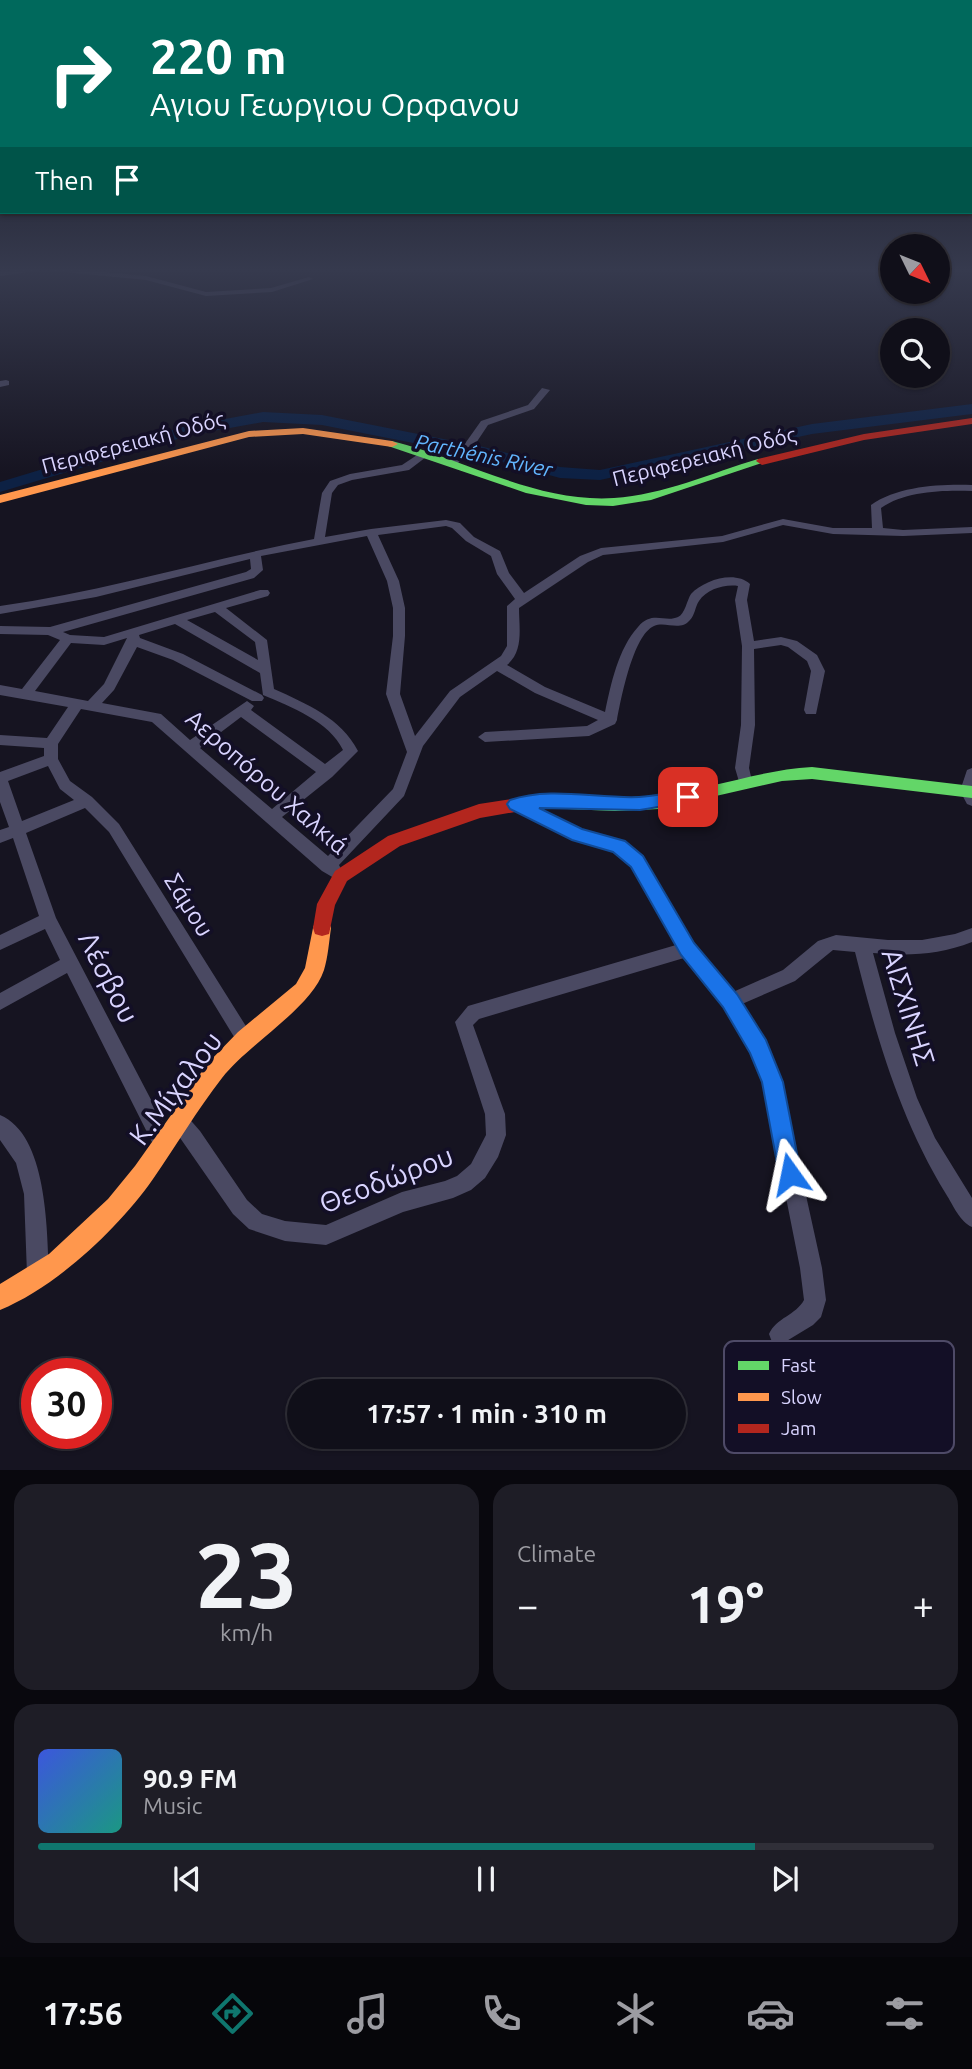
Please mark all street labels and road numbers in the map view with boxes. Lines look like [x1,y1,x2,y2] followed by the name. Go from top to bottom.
[39,406,227,478] street label: Περιφερειακή Οδός
[610,421,799,490] street label: Περιφερειακή Οδός
[181,704,353,860] street label: Αεροπόρου Χαλκιά
[159,868,219,942] street label: Σάμου
[73,926,145,1028] street label: Λέσβου
[877,945,941,1069] street label: ΑΙΣΧΙΝΗΣ
[122,1025,228,1151] street label: Κ.Μίχαλου
[315,1139,457,1219] street label: Θεοδώρου

